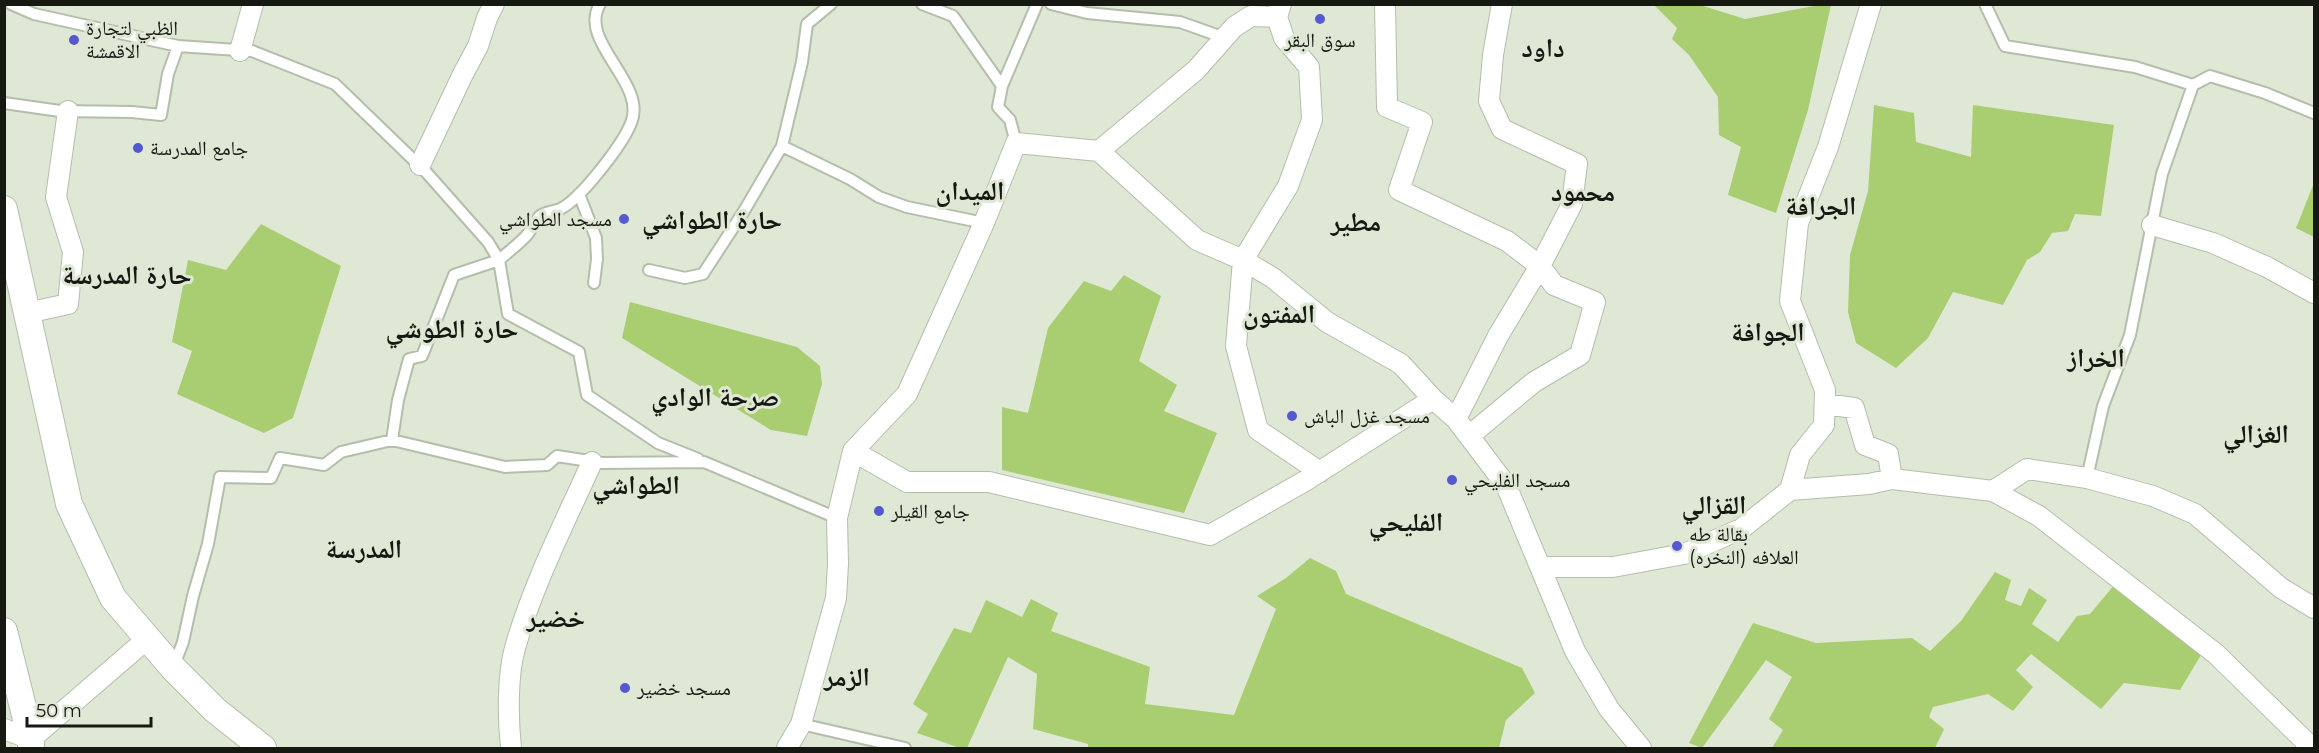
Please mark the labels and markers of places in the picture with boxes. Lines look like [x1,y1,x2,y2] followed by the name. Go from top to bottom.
[1313,12,1327,26] marker: سوق البقر
[86,16,178,63] place label: الظبي لتجارة الاقمشة
[1283,28,1356,52] place label: سوق البقر
[67,33,81,47] marker: الظبي لتجارة الاقمشة
[150,136,249,161] place label: جامع المدرسة
[131,141,145,155] marker: جامع المدرسة
[499,207,612,235] place label: مسجد الطواشي
[617,212,631,226] marker: مسجد الطواشي
[1304,404,1430,428] place label: مسجد غزل الباش
[1285,409,1299,423] marker: مسجد غزل الباش
[1464,468,1570,496] place label: مسجد الفليحي
[1445,473,1459,487] marker: مسجد الفليحي
[890,499,970,524] place label: جامع القيلر
[872,504,886,518] marker: جامع القيلر
[1689,522,1799,569] place label: بقالة طه العلافه (النخره)
[1670,539,1684,553] marker: بقالة طه العلافه (النخره)
[636,676,731,700] place label: مسجد خضير
[618,681,632,695] marker: مسجد خضير

